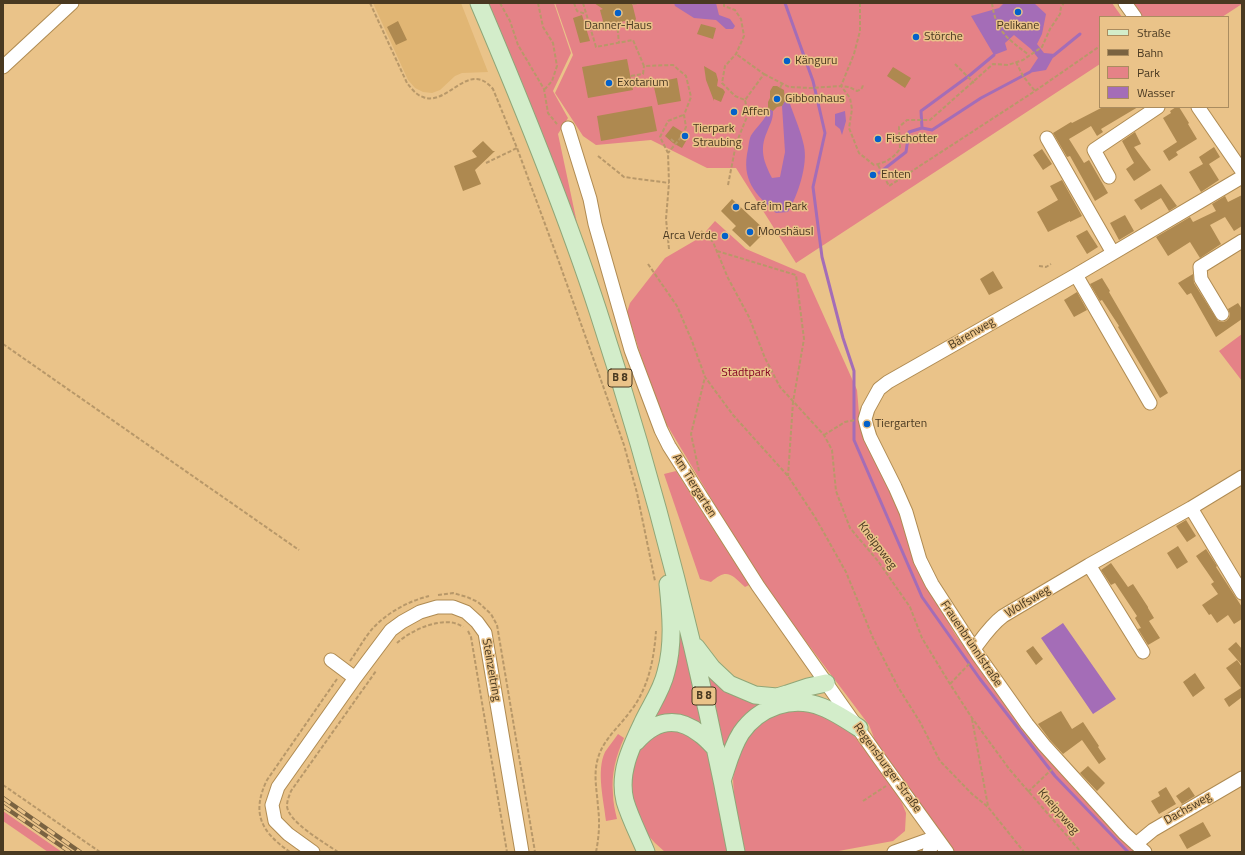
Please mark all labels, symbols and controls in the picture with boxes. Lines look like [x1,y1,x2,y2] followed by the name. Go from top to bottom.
[1013,7,1023,17] marker: Pelikane
[613,8,623,18] marker: Danner-Haus
[1099,16,1229,108] legend
[584,19,652,33] place label: Danner-Haus
[997,19,1039,33] place label: Pelikane
[1137,23,1171,42] text: Straße
[924,30,963,44] place label: Störche
[911,32,921,42] marker: Störche
[1137,43,1163,62] text: Bahn
[795,54,837,68] place label: Känguru
[782,56,792,66] marker: Känguru
[1137,63,1160,82] text: Park
[617,76,669,90] place label: Exotarium
[604,78,614,88] marker: Exotarium
[1137,83,1175,102] text: Wasser
[785,92,845,106] place label: Gibbonhaus
[772,94,782,104] marker: Gibbonhaus
[742,105,769,119] place label: Affen
[729,107,739,117] marker: Affen
[693,122,742,150] place label: Tierpark Straubing
[680,131,690,141] marker: Tierpark Straubing
[886,132,937,146] place label: Fischotter
[873,134,883,144] marker: Fischotter
[881,168,911,182] place label: Enten
[868,170,878,180] marker: Enten
[744,200,807,214] place label: Café im Park
[731,202,741,212] marker: Café im Park
[758,225,813,239] place label: Mooshäusl
[745,227,755,237] marker: Mooshäusl
[663,229,717,243] place label: Arca Verde
[720,231,730,241] marker: Arca Verde
[946,315,998,353] street label: Bärenweg
[721,366,771,380] park label: Stadtpark
[608,369,632,387] road number: B 8
[875,417,927,431] place label: Tiergarten
[862,419,872,429] marker: Tiergarten
[669,452,719,520] street label: Am Tiergarten
[854,519,900,573] street label: Kneippweg
[1003,583,1053,621] street label: Wolfsweg
[937,598,1005,690] street label: Frauenbrünnlstraße
[478,638,504,702] street label: Steinzeitring
[692,687,716,705] road number: B 8
[850,720,924,816] street label: Regensburger Straße
[1034,786,1082,838] street label: Kneippweg
[1162,790,1214,828] street label: Dachsweg

